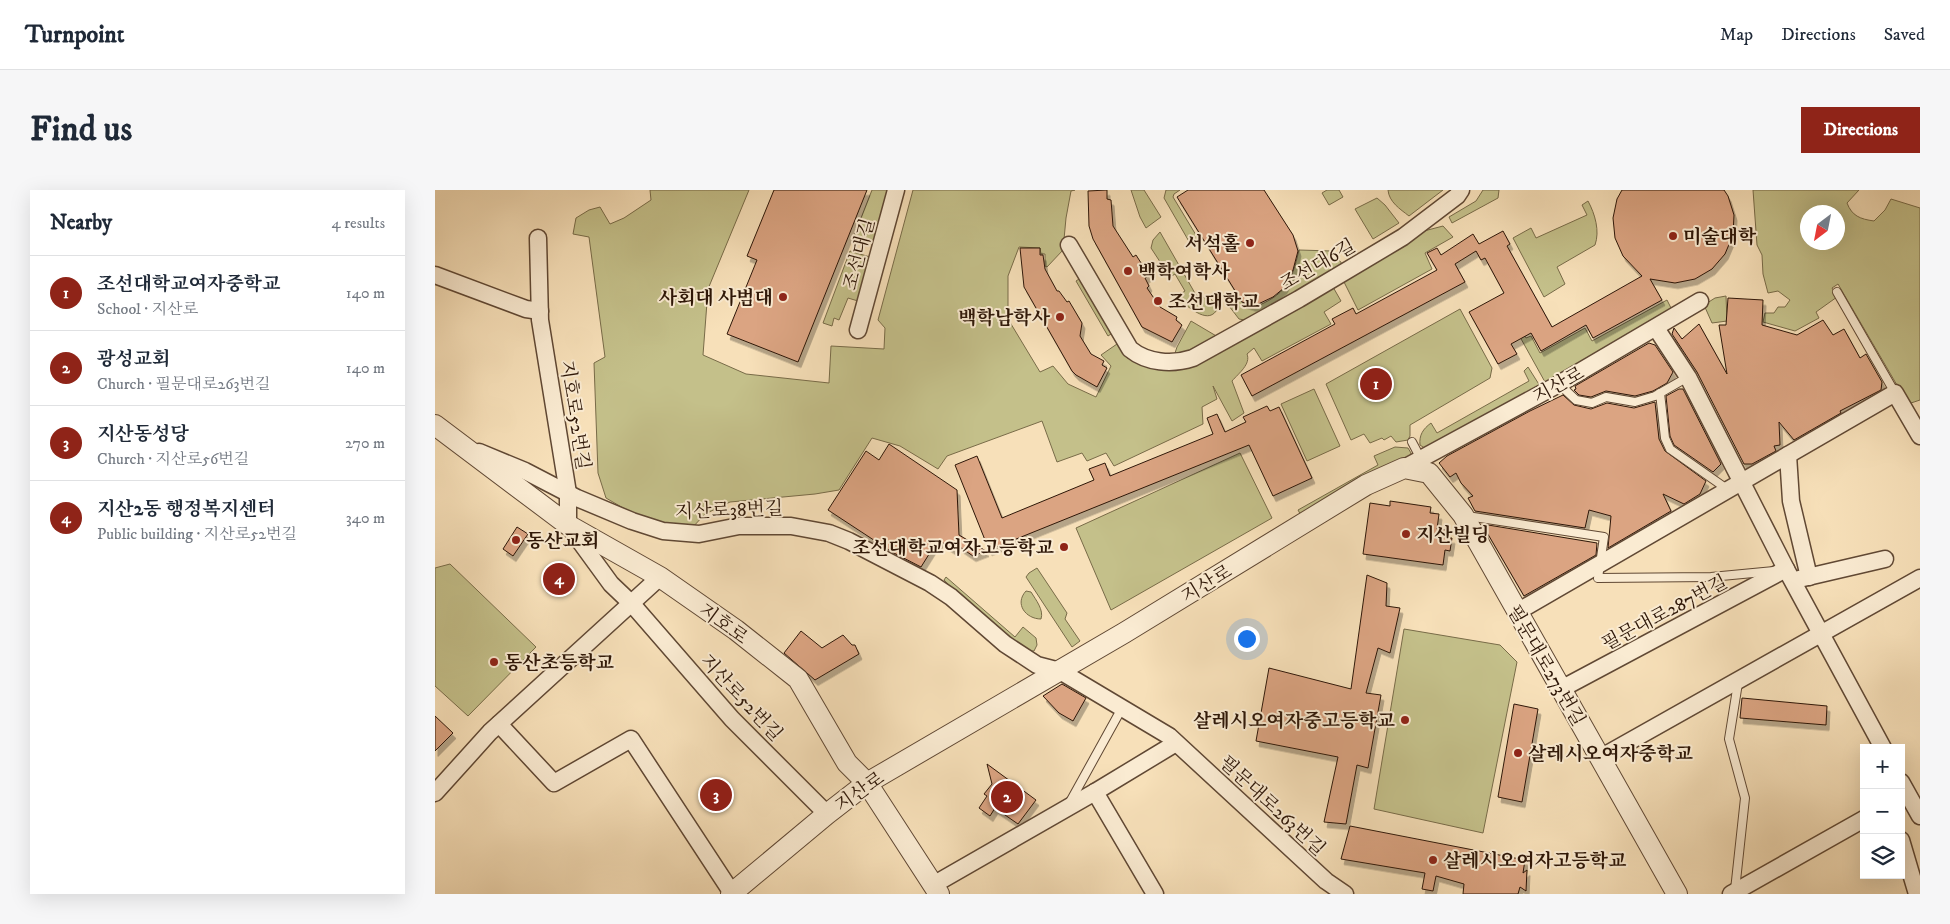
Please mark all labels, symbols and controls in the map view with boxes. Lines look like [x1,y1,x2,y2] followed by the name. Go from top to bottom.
[25,20,124,50] text: Turnpoint
[1720,24,1753,46] text: Map
[1781,24,1856,46] text: Directions
[1884,24,1925,46] text: Saved
[1801,107,1920,153] button: Directions
[30,108,132,152] text: Find us
[1800,205,1845,250] north arrow
[50,210,112,236] text: Nearby
[332,213,385,233] text: 4 results
[839,216,880,293] street label: 조선대길
[1683,226,1757,249] place label: 미술대학
[1667,230,1679,242] marker: 미술대학
[1185,233,1240,256] place label: 서석홀
[1276,235,1360,296] street label: 조선대6길
[1244,237,1256,249] marker: 서석홀
[1138,261,1230,284] place label: 백학여학사
[1122,265,1134,277] marker: 백학여학사
[97,273,281,296] text: 조선대학교여자중학교
[63,283,69,303] text: 1
[346,283,385,303] text: 140 m
[659,287,773,310] place label: 사회대 사범대
[777,291,789,303] marker: 사회대 사범대
[1168,291,1260,314] place label: 조선대학교
[1152,295,1164,307] marker: 조선대학교
[97,299,198,319] text: School · 지산로
[958,307,1051,330] place label: 백학남학사
[1054,311,1066,323] marker: 백학남학사
[97,348,170,371] text: 광성교회
[62,358,70,378] text: 2
[346,358,385,378] text: 140 m
[555,359,595,472] street label: 지호로52번길
[1529,362,1588,409] street label: 지산로
[1360,365,1392,403] pin: 1
[97,374,270,394] text: Church · 필문대로263번길
[97,423,189,446] text: 지산동성당
[63,433,69,453] text: 3
[345,433,385,453] text: 270 m
[97,449,249,469] text: Church · 지산로56번길
[674,497,784,524] street label: 지산로38번길
[97,498,276,521] text: 지산2동 행정복지센터
[61,508,71,528] text: 4
[346,508,385,528] text: 340 m
[97,524,297,544] text: Public building · 지산로52번길
[1416,524,1489,547] place label: 지산빌딩
[1400,528,1412,540] marker: 지산빌딩
[526,530,599,553] place label: 동산교회
[510,534,522,546] marker: 동산교회
[852,537,1054,560] place label: 조선대학교여자고등학교
[1058,541,1070,553] marker: 조선대학교여자고등학교
[543,560,575,598] pin: 4
[1177,560,1236,608] street label: 지산로
[1598,571,1731,656] street label: 필문대로287번길
[694,599,752,650] street label: 지호로
[1502,601,1590,730] street label: 필문대로273번길
[1234,626,1260,652] your location
[695,650,787,746] street label: 지산로52번길
[504,652,614,675] place label: 동산초등학교
[488,656,500,668] marker: 동산초등학교
[1193,710,1395,733] place label: 살레시오여자중고등학교
[1399,714,1411,726] marker: 살레시오여자중고등학교
[1528,743,1693,766] place label: 살레시오여자중학교
[1860,744,1905,879] map controls
[1860,744,1905,789] button: +
[1512,747,1524,759] marker: 살레시오여자중학교
[1214,751,1330,861] street label: 필문대로263번길
[831,767,889,817] street label: 지산로
[700,776,732,814] pin: 3
[991,778,1023,816] pin: 2
[1860,789,1905,834] button: −
[1860,834,1905,879] button: layers
[1443,850,1627,873] place label: 살레시오여자고등학교
[1427,854,1439,866] marker: 살레시오여자고등학교

